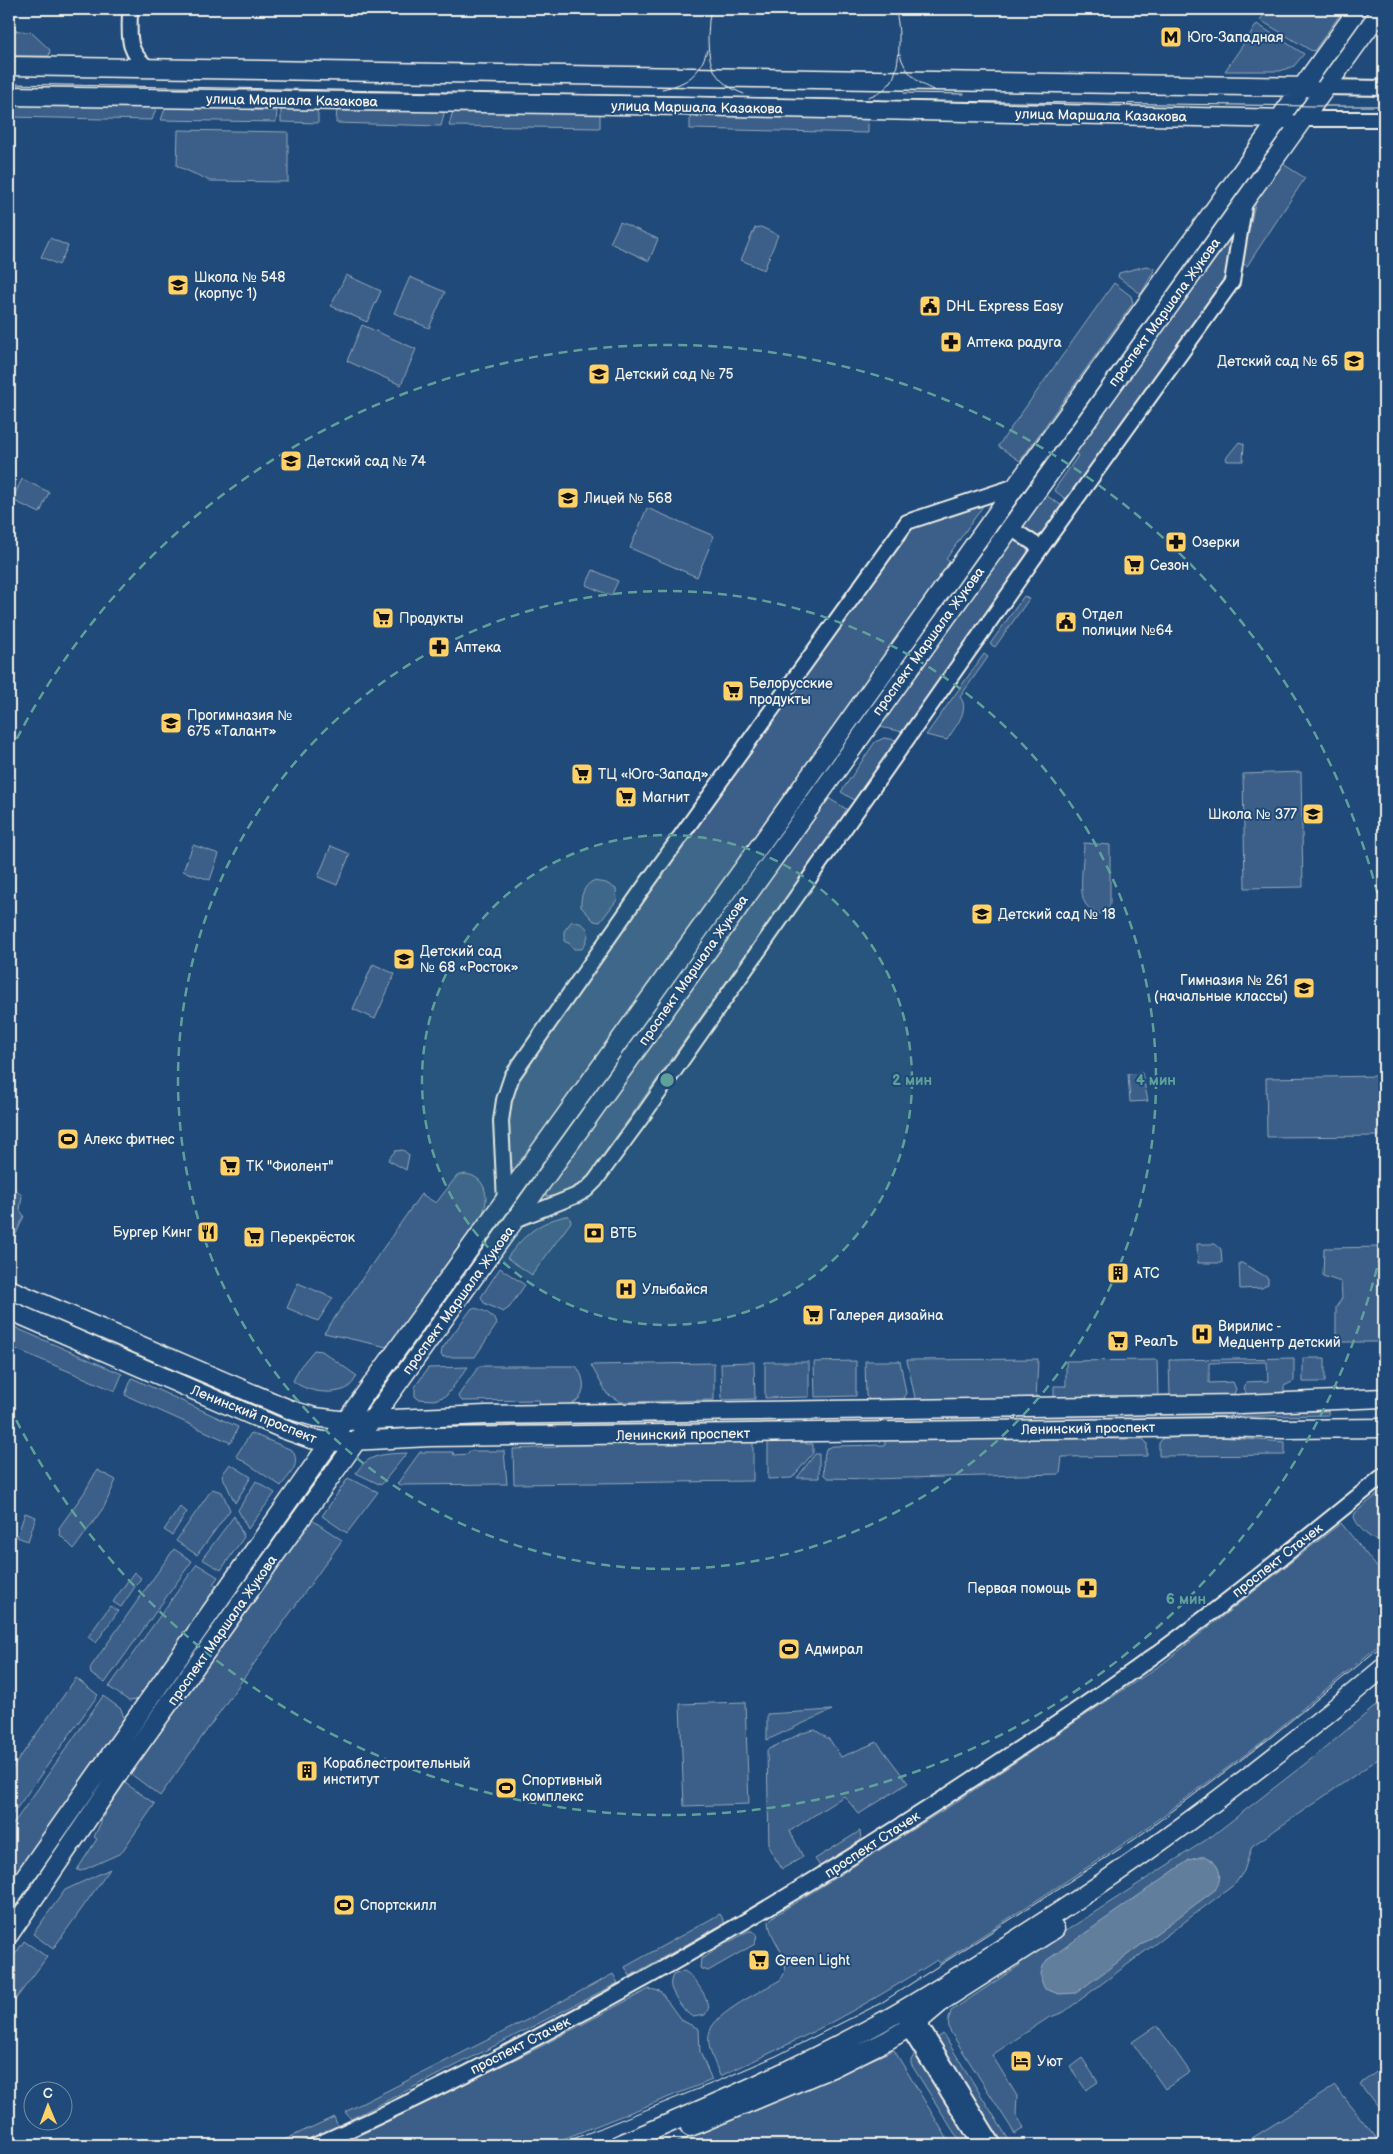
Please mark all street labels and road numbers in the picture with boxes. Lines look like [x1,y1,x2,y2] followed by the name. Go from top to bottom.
[206,91,379,111] street label: улица Маршала Казакова
[611,98,784,118] street label: улица Маршала Казакова
[1015,106,1188,126] street label: улица Маршала Казакова
[1105,234,1224,390] street label: проспект Маршала Жукова
[869,563,988,719] street label: проспект Маршала Жукова
[635,891,752,1049] street label: проспект Маршала Жукова
[399,1222,518,1378] street label: проспект Маршала Жукова
[187,1381,320,1448] street label: Ленинский проспект
[1020,1419,1156,1438] street label: Ленинский проспект
[615,1425,751,1444] street label: Ленинский проспект
[1229,1519,1326,1601] street label: проспект Стачек
[164,1551,281,1709] street label: проспект Маршала Жукова
[821,1807,924,1882] street label: проспект Стачек
[467,2013,574,2078] street label: проспект Стачек

